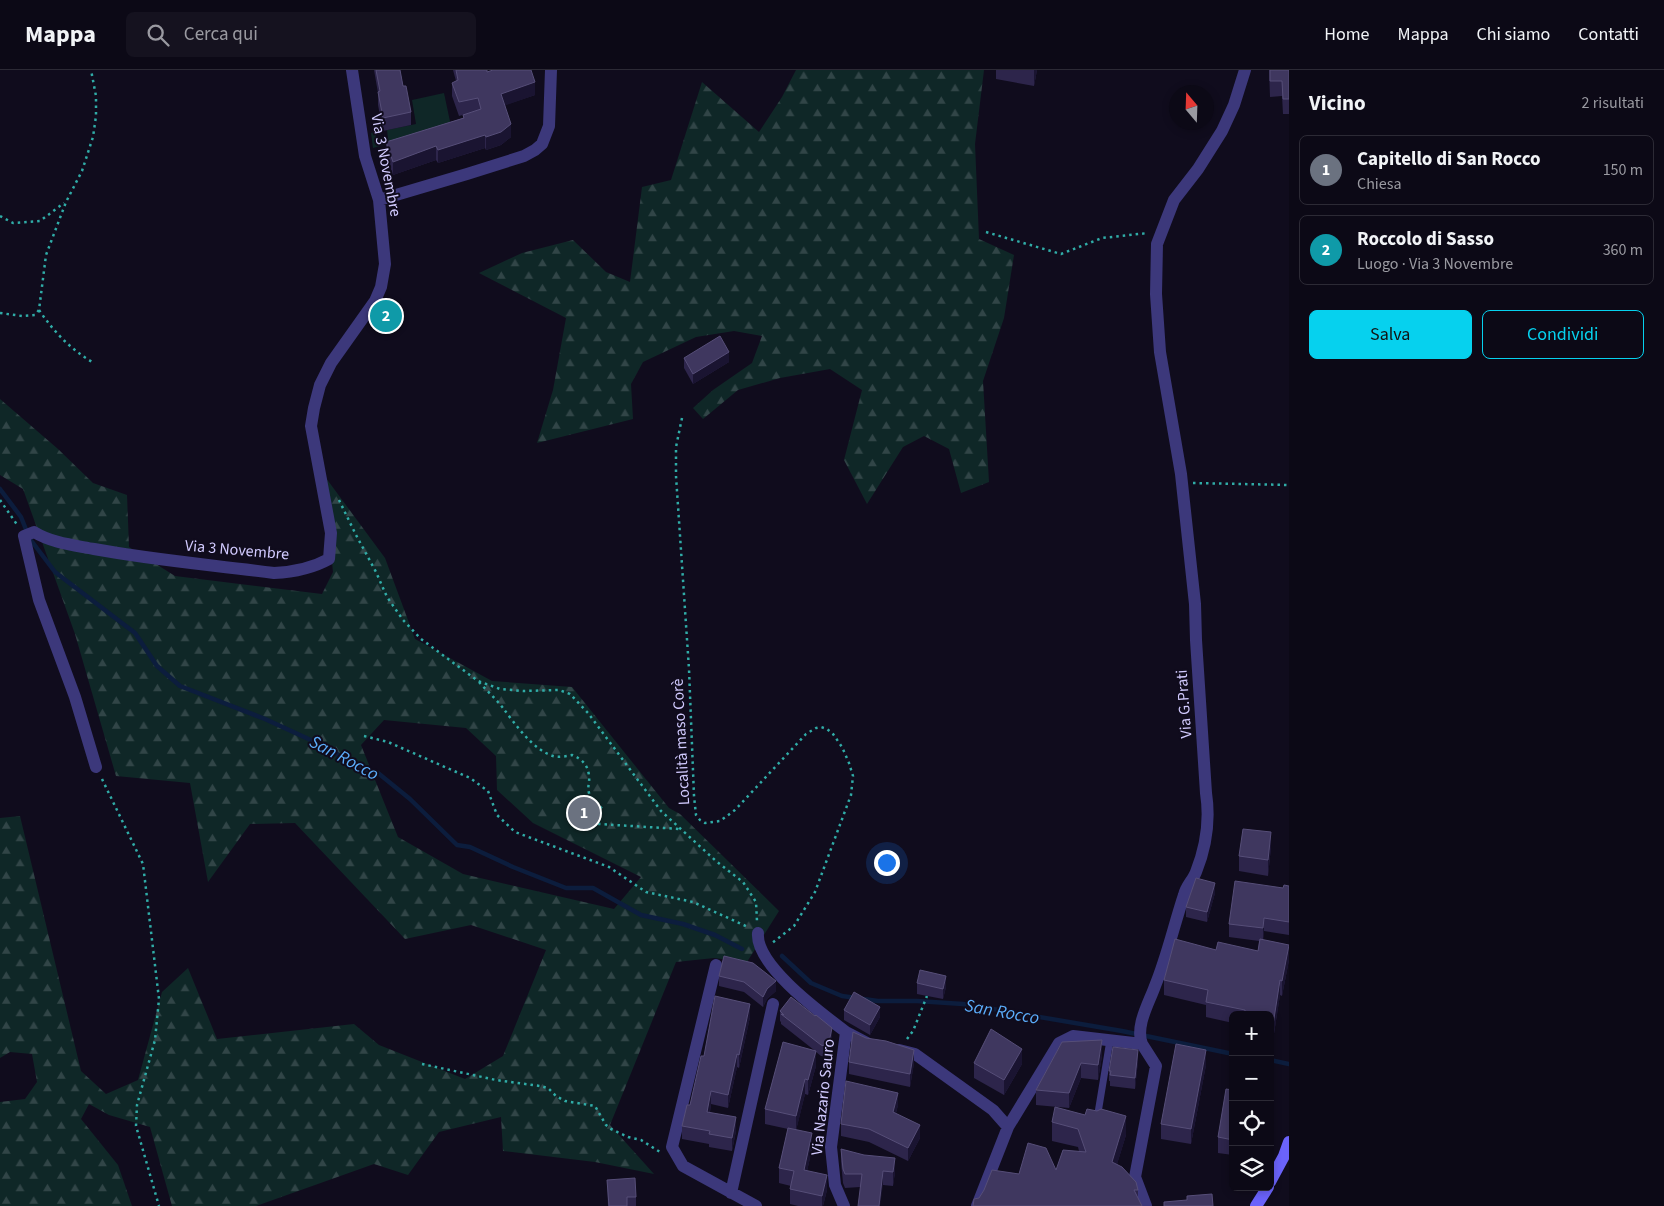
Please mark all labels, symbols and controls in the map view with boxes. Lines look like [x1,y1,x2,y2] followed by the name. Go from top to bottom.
[126,12,476,57] search box
[25,17,96,52] text: Mappa
[144,21,172,49] icon: search
[184,21,258,48] text: Cerca qui
[1324,22,1370,47] text: Home
[1398,22,1449,47] text: Mappa
[1477,22,1550,47] text: Chi siamo
[1578,22,1639,47] text: Contatti
[1169,85,1214,130] north arrow
[1309,88,1366,118] text: Vicino
[1582,92,1644,114] text: 2 risultati
[365,112,407,218] street label: Via 3 Novembre
[1357,146,1541,173] text: Capitello di San Rocco
[1322,159,1330,181] text: 1
[1603,159,1643,181] text: 150 m
[1357,173,1401,195] text: Chiesa
[1357,226,1494,253] text: Roccolo di Sasso
[1322,239,1330,261] text: 2
[1603,239,1643,261] text: 360 m
[1357,253,1513,275] text: Luogo · Via 3 Novembre
[370,297,402,335] pin: 2
[1309,310,1472,359] button: Salva
[1482,310,1644,359] button: Condividi
[184,534,290,566] street label: Via 3 Novembre
[1171,669,1197,739] street label: Via G.Prati
[667,678,695,806] street label: Località maso Corè
[305,729,383,787] water label: San Rocco
[568,794,600,832] pin: 1
[874,850,900,876] your location
[963,993,1041,1031] water label: San Rocco
[1229,1011,1274,1191] map controls
[1229,1011,1274,1056] button: +
[806,1038,840,1156] street label: Via Nazario Sauro
[1229,1056,1274,1101] button: −
[1229,1101,1274,1146] button: locate
[1229,1146,1274,1191] button: layers

